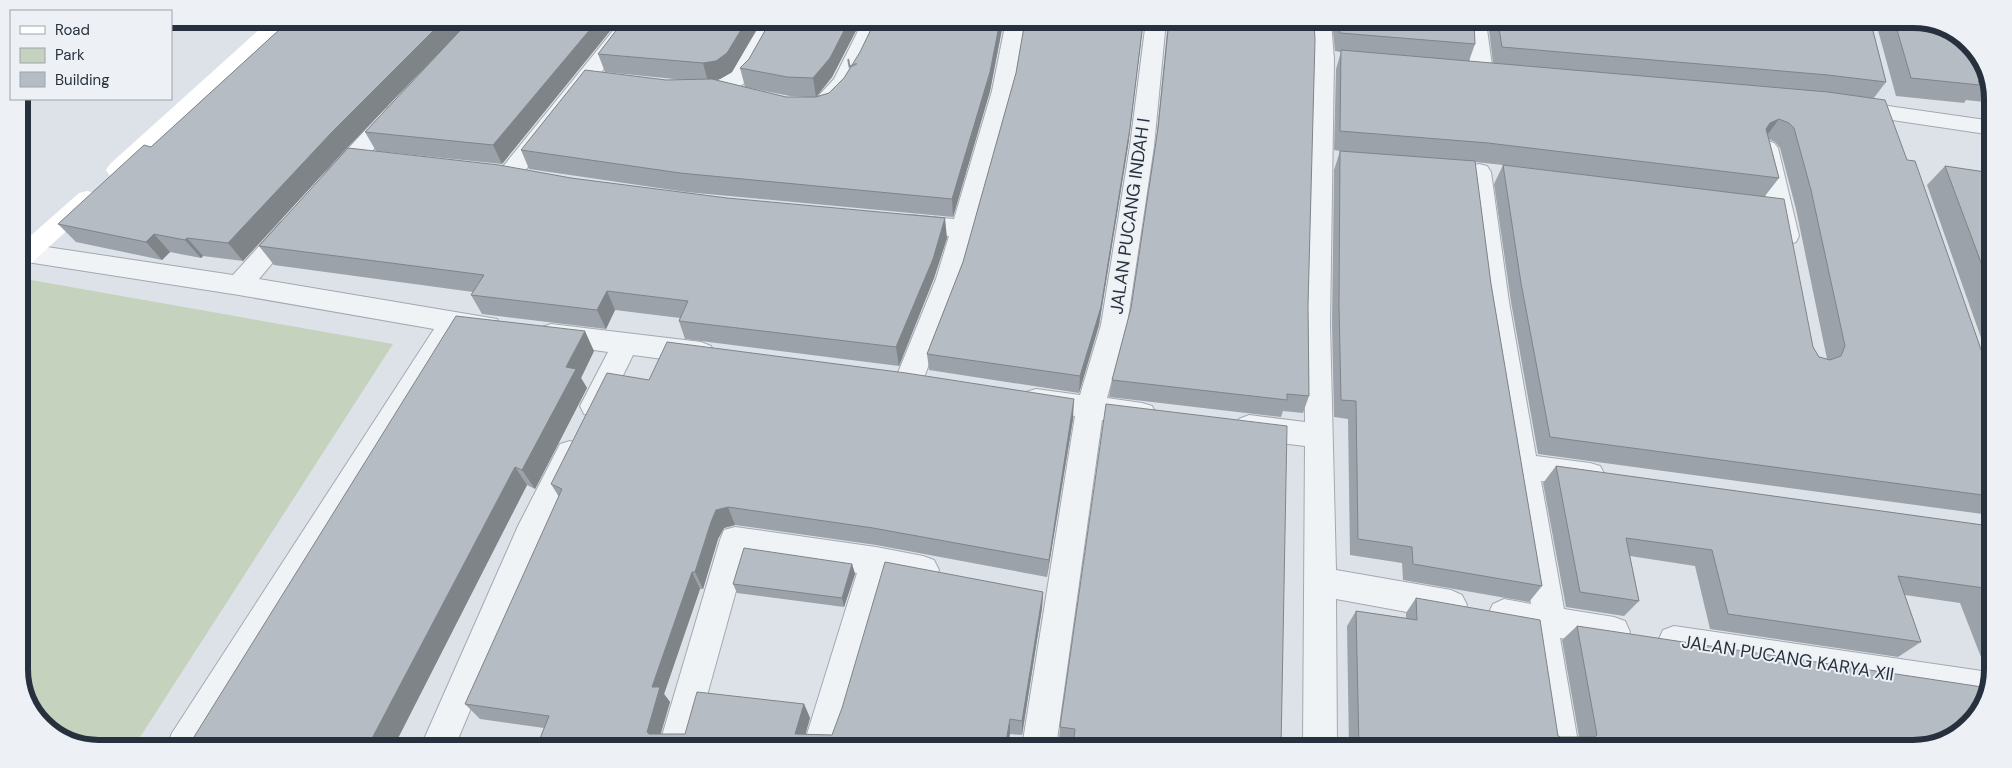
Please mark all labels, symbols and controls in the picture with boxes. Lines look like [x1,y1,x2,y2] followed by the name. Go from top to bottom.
[10,10,172,100] legend
[55,20,90,40] text: Road
[55,45,85,65] text: Park
[847,59,857,68] one-way arrow
[55,70,110,90] text: Building
[1104,116,1156,316] street label: JALAN PUCANG INDAH I
[1680,629,1896,687] street label: JALAN PUCANG KARYA XII

